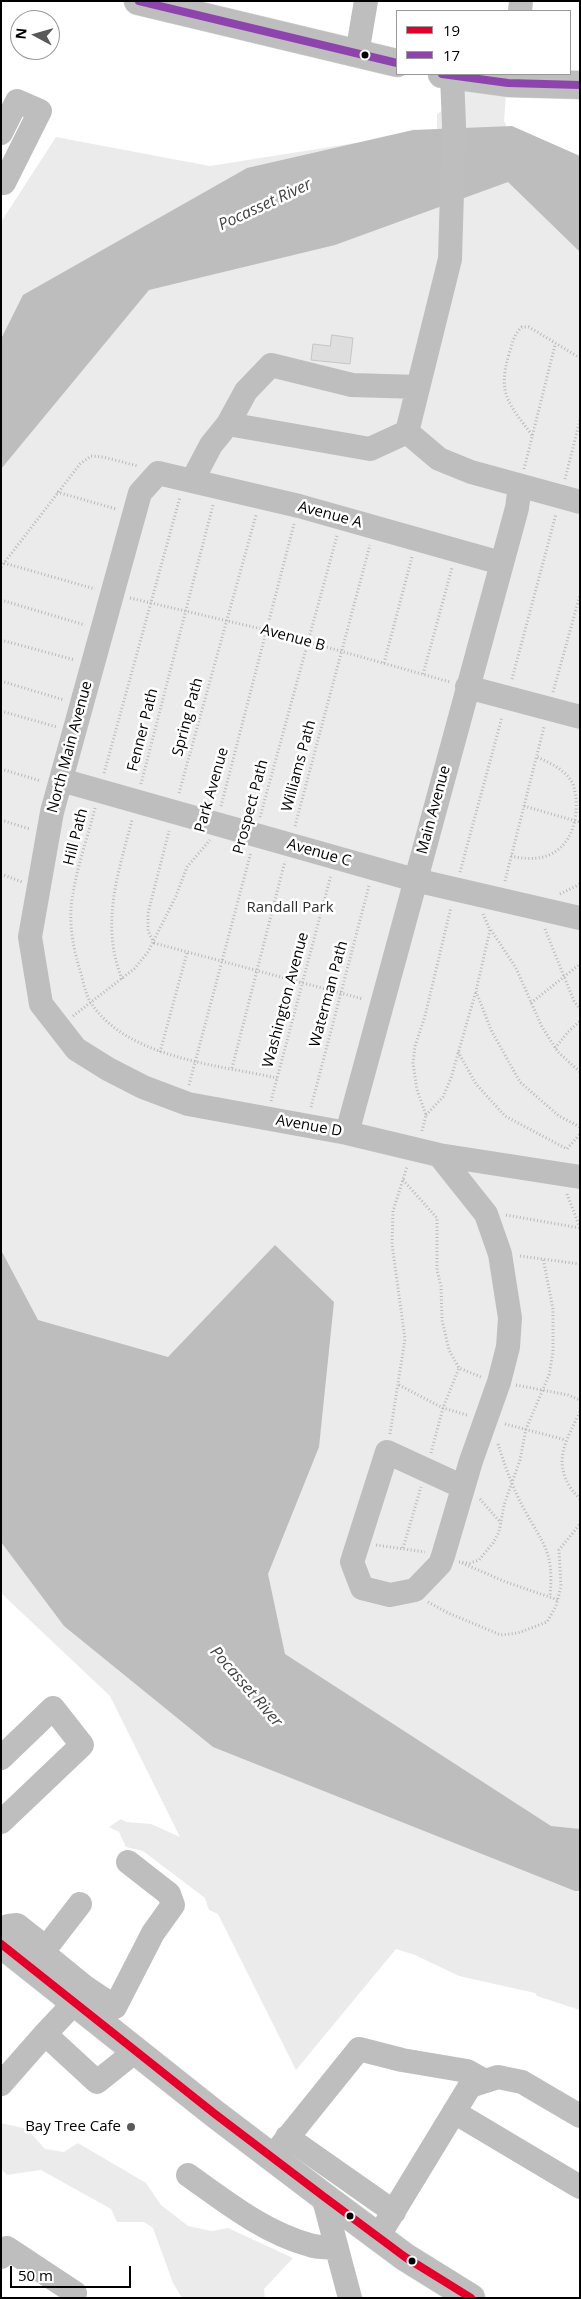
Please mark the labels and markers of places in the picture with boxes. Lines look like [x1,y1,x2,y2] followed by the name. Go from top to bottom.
[360,50,370,60] unlabelled marker
[25,2118,121,2136] place label: Bay Tree Cafe
[125,2121,137,2133] marker: Bay Tree Cafe
[345,2211,355,2221] unlabelled marker
[407,2256,417,2266] unlabelled marker

